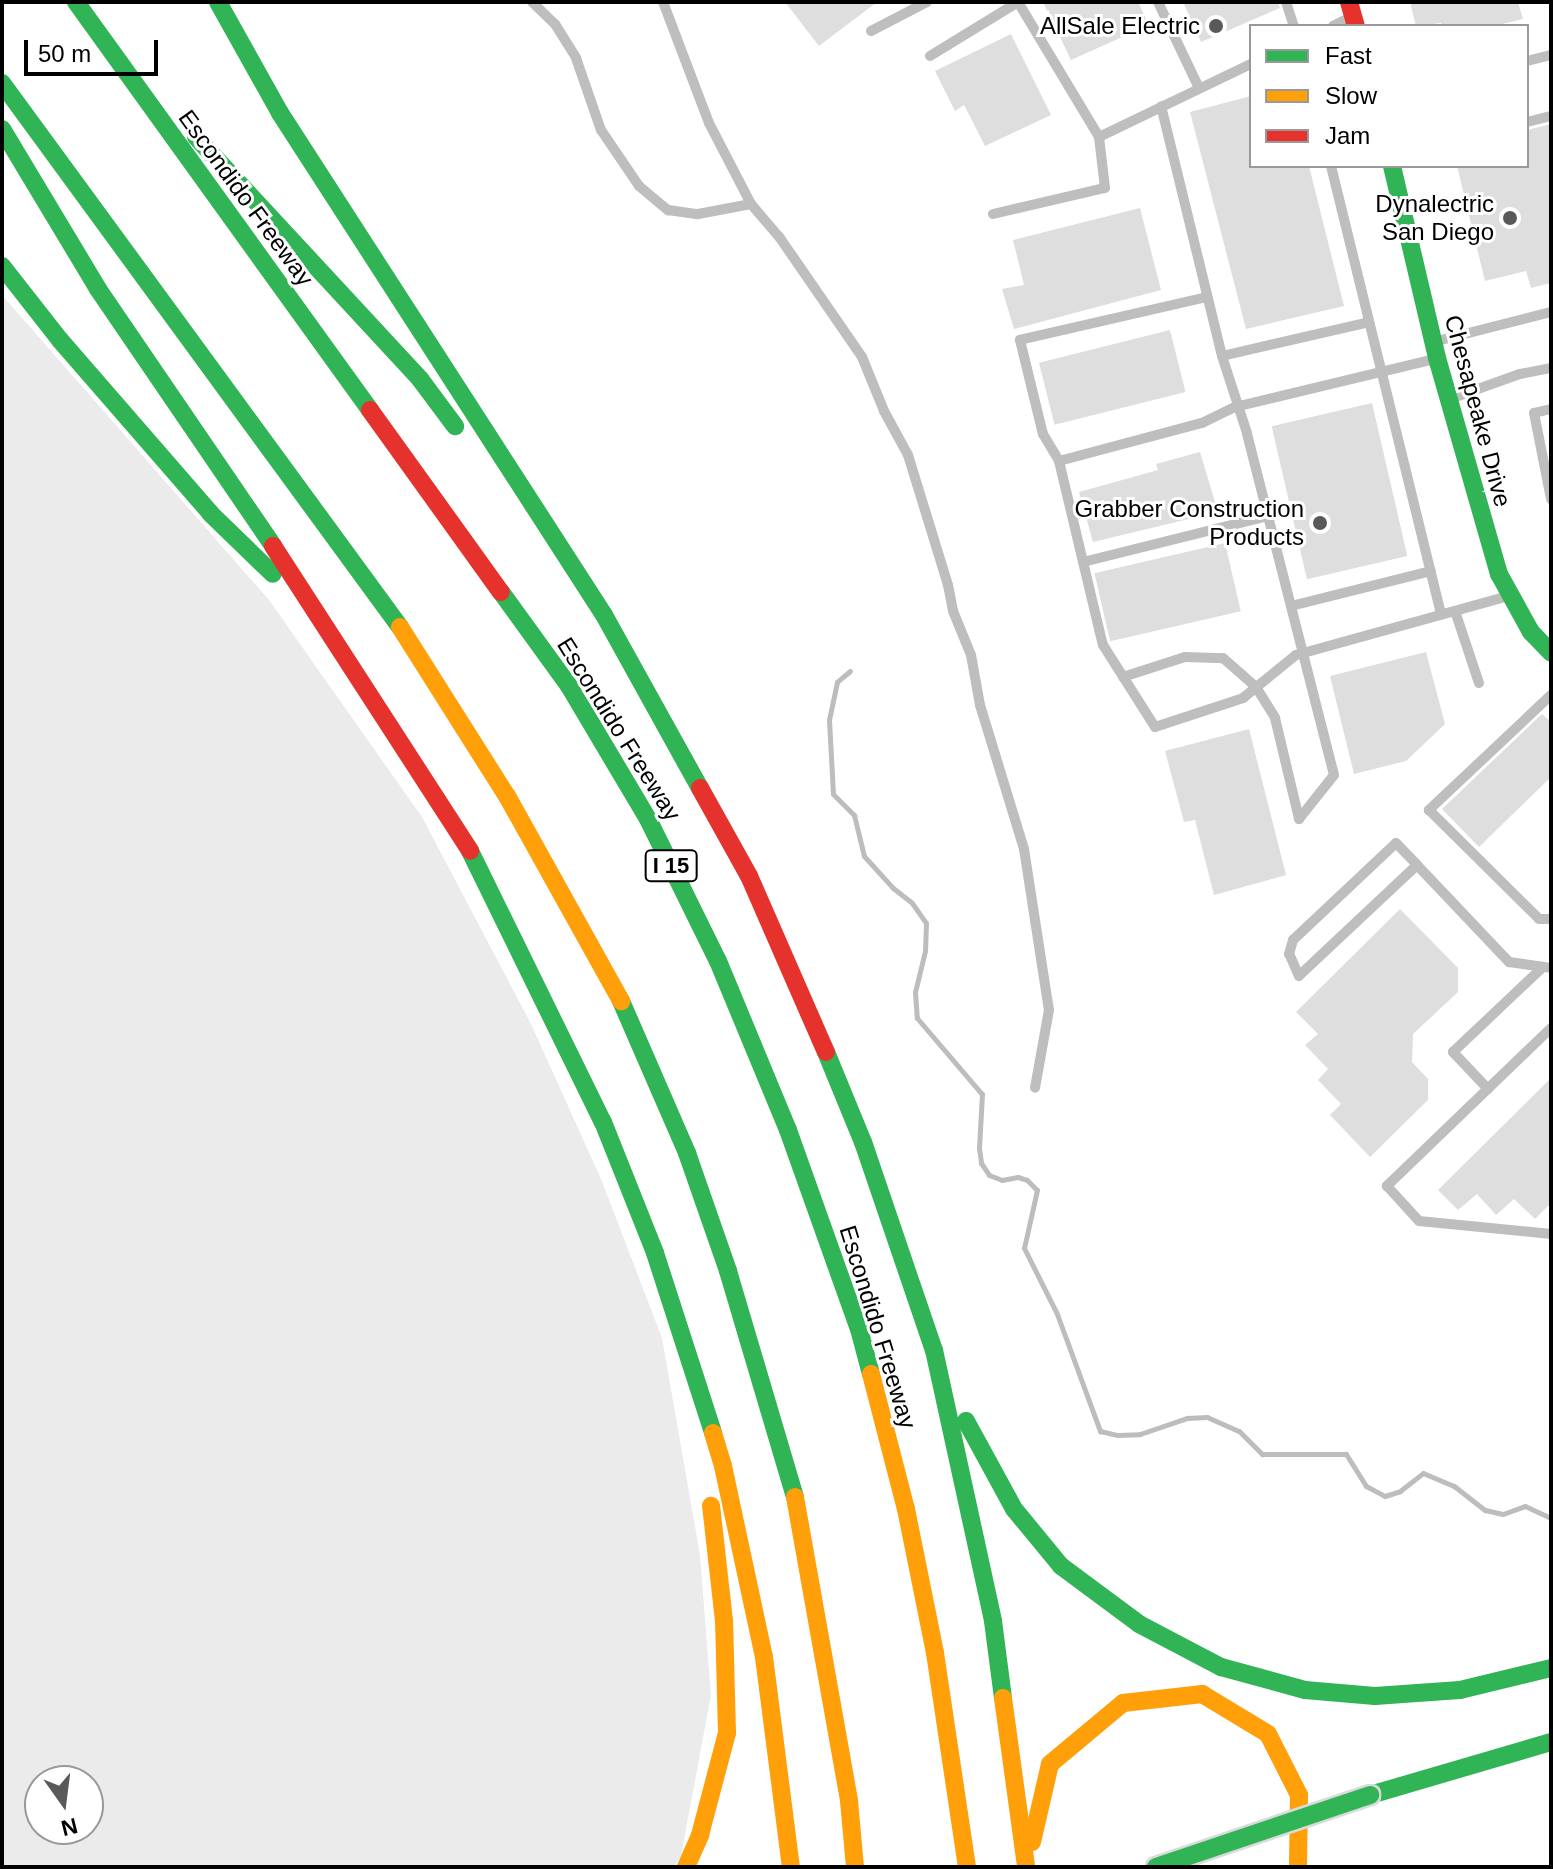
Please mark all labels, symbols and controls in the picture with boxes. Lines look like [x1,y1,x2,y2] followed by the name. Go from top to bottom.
[1040,12,1200,40] place label: AllSale Electric
[1207,17,1225,35] marker: AllSale Electric
[28,24,162,74] scale bar
[1249,24,1529,168] legend
[38,40,91,67] text: 50 m
[1325,42,1372,69] text: Fast
[1325,82,1377,109] text: Slow
[172,104,320,292] street label: Escondido Freeway
[1325,122,1370,149] text: Jam
[1375,190,1494,246] place label: Dynalectric San Diego
[1501,209,1519,227] marker: Dynalectric San Diego
[1439,312,1517,510] street label: Chesapeake Drive
[1075,495,1304,551] place label: Grabber Construction Products
[1311,514,1329,532] marker: Grabber Construction Products
[551,632,687,826] street label: Escondido Freeway
[643,848,699,884] road number: I 15
[833,1222,923,1432] street label: Escondido Freeway
[24,1765,104,1845] north arrow
[59,1813,80,1841] text: N

